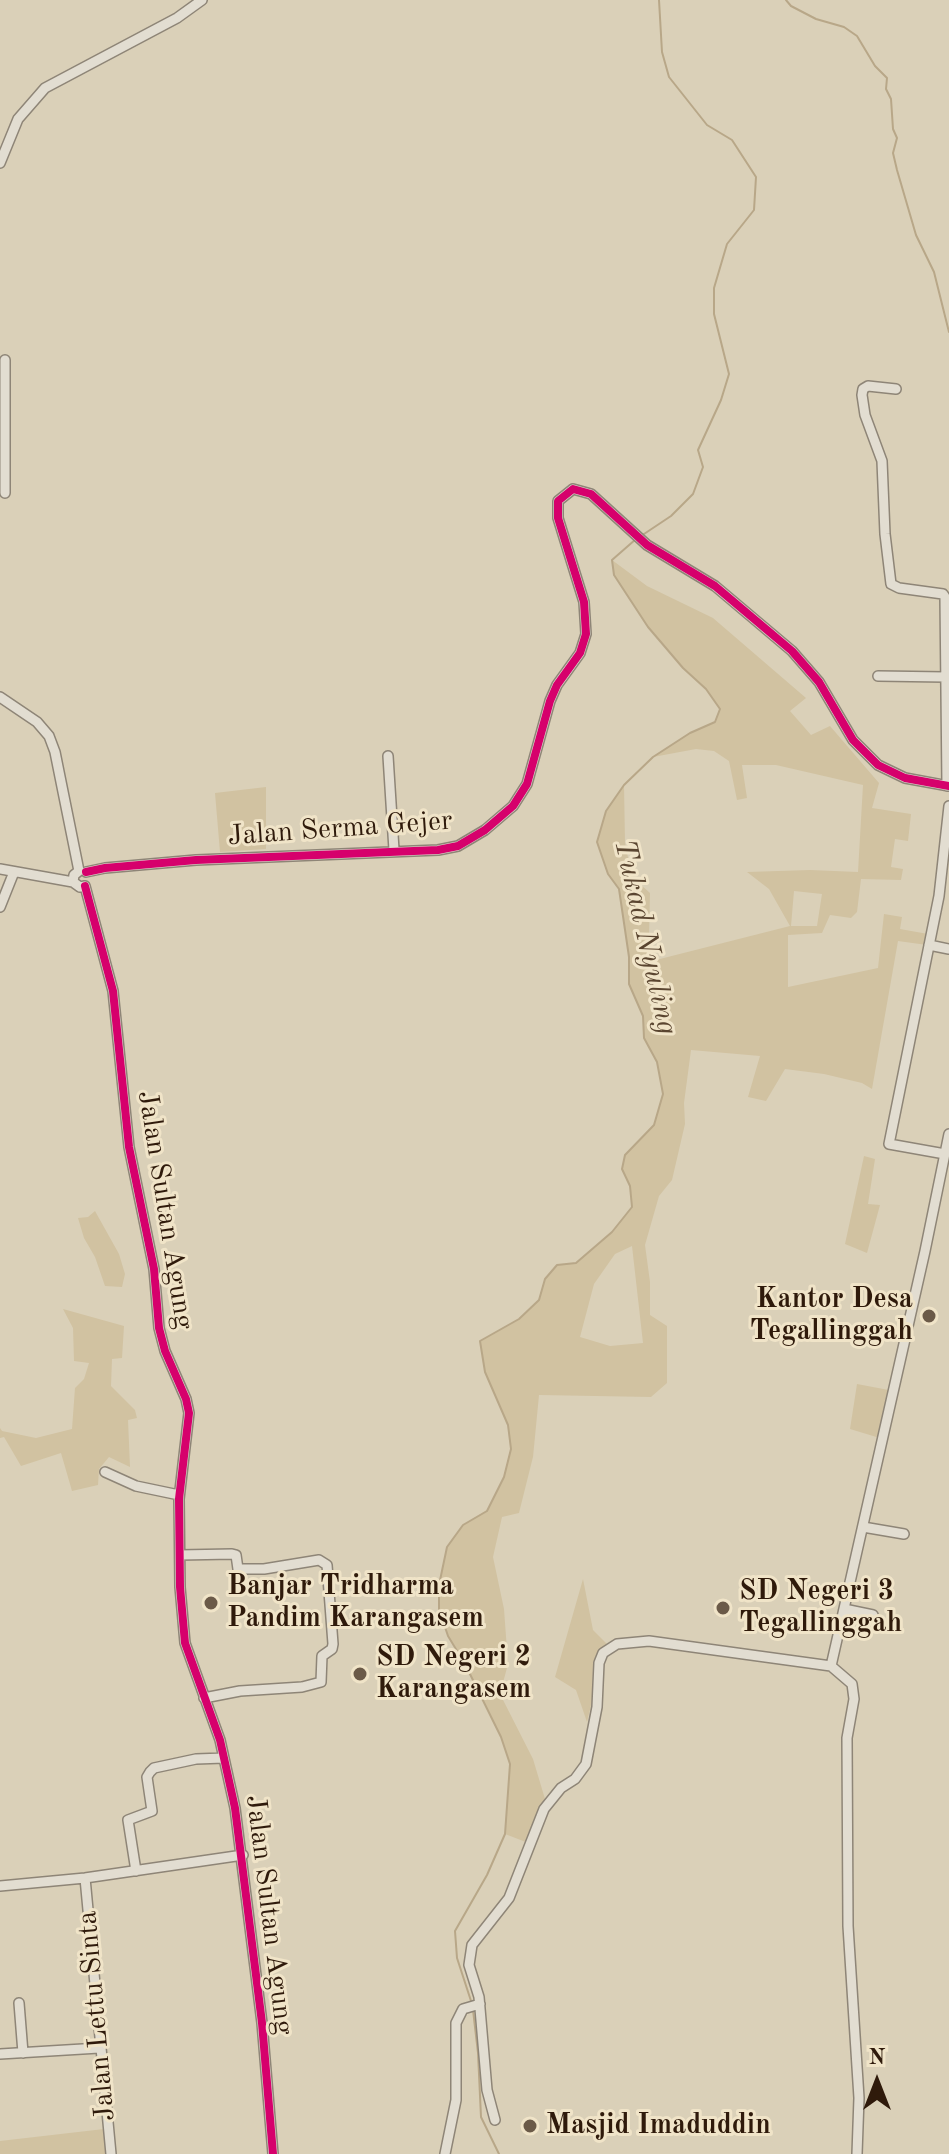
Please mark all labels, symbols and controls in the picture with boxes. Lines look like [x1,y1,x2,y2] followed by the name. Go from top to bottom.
[226,804,454,854] street label: Jalan Serma Gejer
[605,836,685,1038] water label: Tukad Nyuling
[130,1088,200,1332] street label: Jalan Sultan Agung
[750,1283,913,1349] place label: Kantor Desa Tegallinggah
[920,1307,938,1325] marker: Kantor Desa Tegallinggah
[227,1570,484,1636] place label: Banjar Tridharma Pandim Karangasem
[739,1575,902,1641] place label: SD Negeri 3 Tegallinggah
[202,1594,220,1612] marker: Banjar Tridharma Pandim Karangasem
[714,1599,732,1617] marker: SD Negeri 3 Tegallinggah
[376,1641,531,1707] place label: SD Negeri 2 Karangasem
[351,1665,369,1683] marker: SD Negeri 2 Karangasem
[238,1793,300,2037] street label: Jalan Sultan Agung
[71,1909,123,2123] street label: Jalan Lettu Sinta
[837,2042,917,2122] north arrow
[869,2047,885,2069] text: N
[546,2109,771,2143] place label: Masjid Imaduddin
[521,2117,539,2135] marker: Masjid Imaduddin

